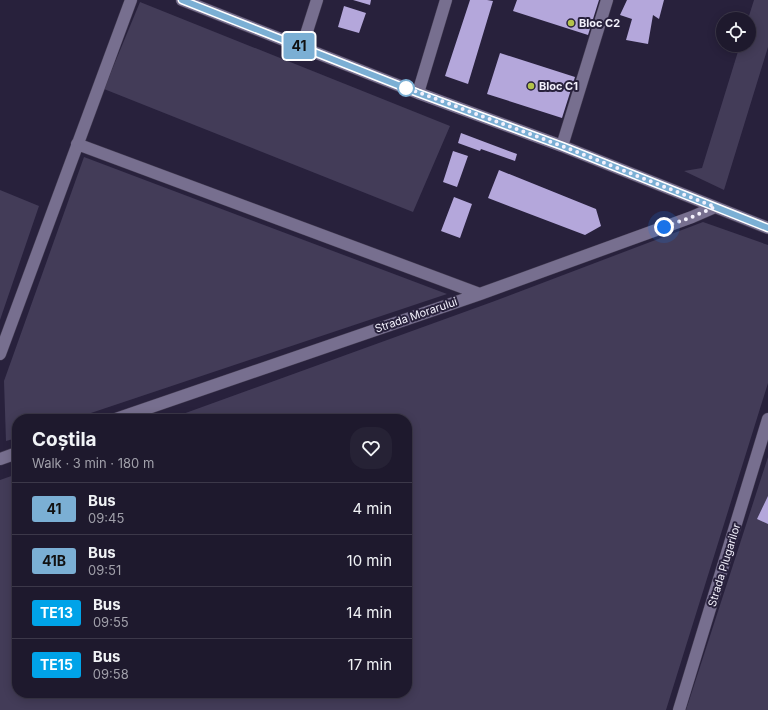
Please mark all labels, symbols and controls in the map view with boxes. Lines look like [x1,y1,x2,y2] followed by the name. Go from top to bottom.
[716,12,756,52] map controls
[716,12,756,52] button: locate
[579,16,620,30] place label: Bloc C2
[566,18,576,28] marker: Bloc C2
[281,33,317,59] line badge: 41
[292,37,306,54] text: 41
[397,79,415,97] unlabelled marker
[539,79,578,93] place label: Bloc C1
[526,81,536,91] marker: Bloc C1
[654,217,674,237] your location
[373,294,459,336] street label: Strada Morarului
[350,427,392,469] button: heart
[32,428,97,451] text: Coștila
[32,455,154,471] text: Walk · 3 min · 180 m
[88,491,116,510] text: Bus
[352,499,392,518] text: 4 min
[47,500,61,517] text: 41
[88,510,124,526] text: 09:45
[705,522,743,608] street label: Strada Plugarilor
[88,543,116,562] text: Bus
[347,551,392,570] text: 10 min
[42,552,66,569] text: 41B
[88,562,121,578] text: 09:51
[93,595,121,614] text: Bus
[346,603,392,622] text: 14 min
[40,604,73,621] text: TE13
[93,614,129,630] text: 09:55
[93,647,121,666] text: Bus
[348,655,392,674] text: 17 min
[40,656,73,673] text: TE15
[93,666,129,682] text: 09:58

